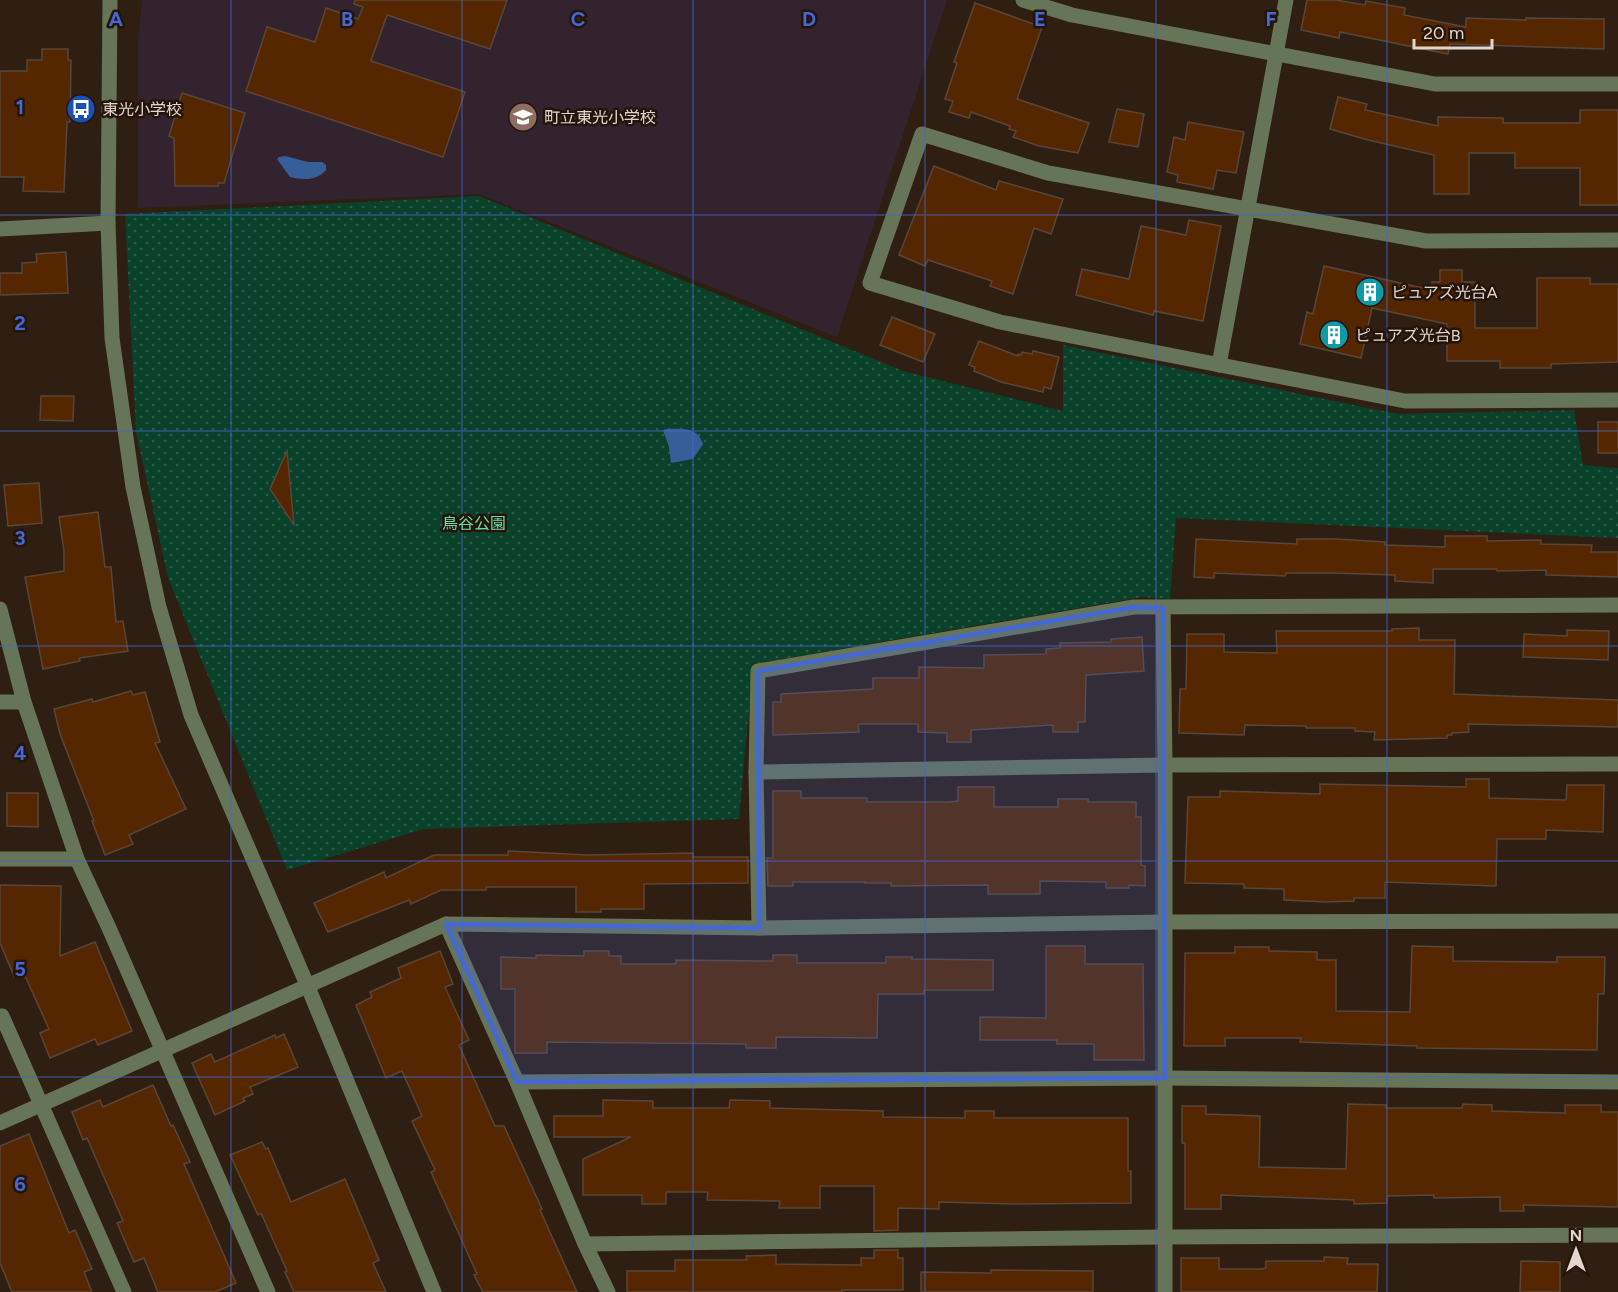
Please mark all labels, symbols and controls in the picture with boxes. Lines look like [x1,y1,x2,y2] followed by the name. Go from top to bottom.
[109,7,124,31] text: A
[341,7,353,31] text: B
[571,7,585,31] text: C
[802,7,816,31] text: D
[1034,7,1046,31] text: E
[1265,7,1277,31] text: F
[1414,12,1492,50] scale bar
[1423,22,1464,44] text: 20 m
[65,93,97,125] bus stop icon: 東光小学校
[16,95,24,119] text: 1
[102,100,182,119] place label: 東光小学校
[507,101,539,133] school or university icon: 町立東光小学校
[544,108,656,127] place label: 町立東光小学校
[1354,276,1386,308] building icon: ピュアズ光台A
[1391,283,1498,302] place label: ピュアズ光台A
[14,311,26,335] text: 2
[1318,319,1350,351] building icon: ピュアズ光台B
[1355,326,1461,345] place label: ピュアズ光台B
[442,514,506,533] park label: 鳥谷公園
[14,526,26,550] text: 3
[14,741,27,765] text: 4
[14,957,26,981] text: 5
[14,1172,26,1196] text: 6
[1546,1220,1606,1280] north arrow
[1570,1226,1582,1245] text: N

